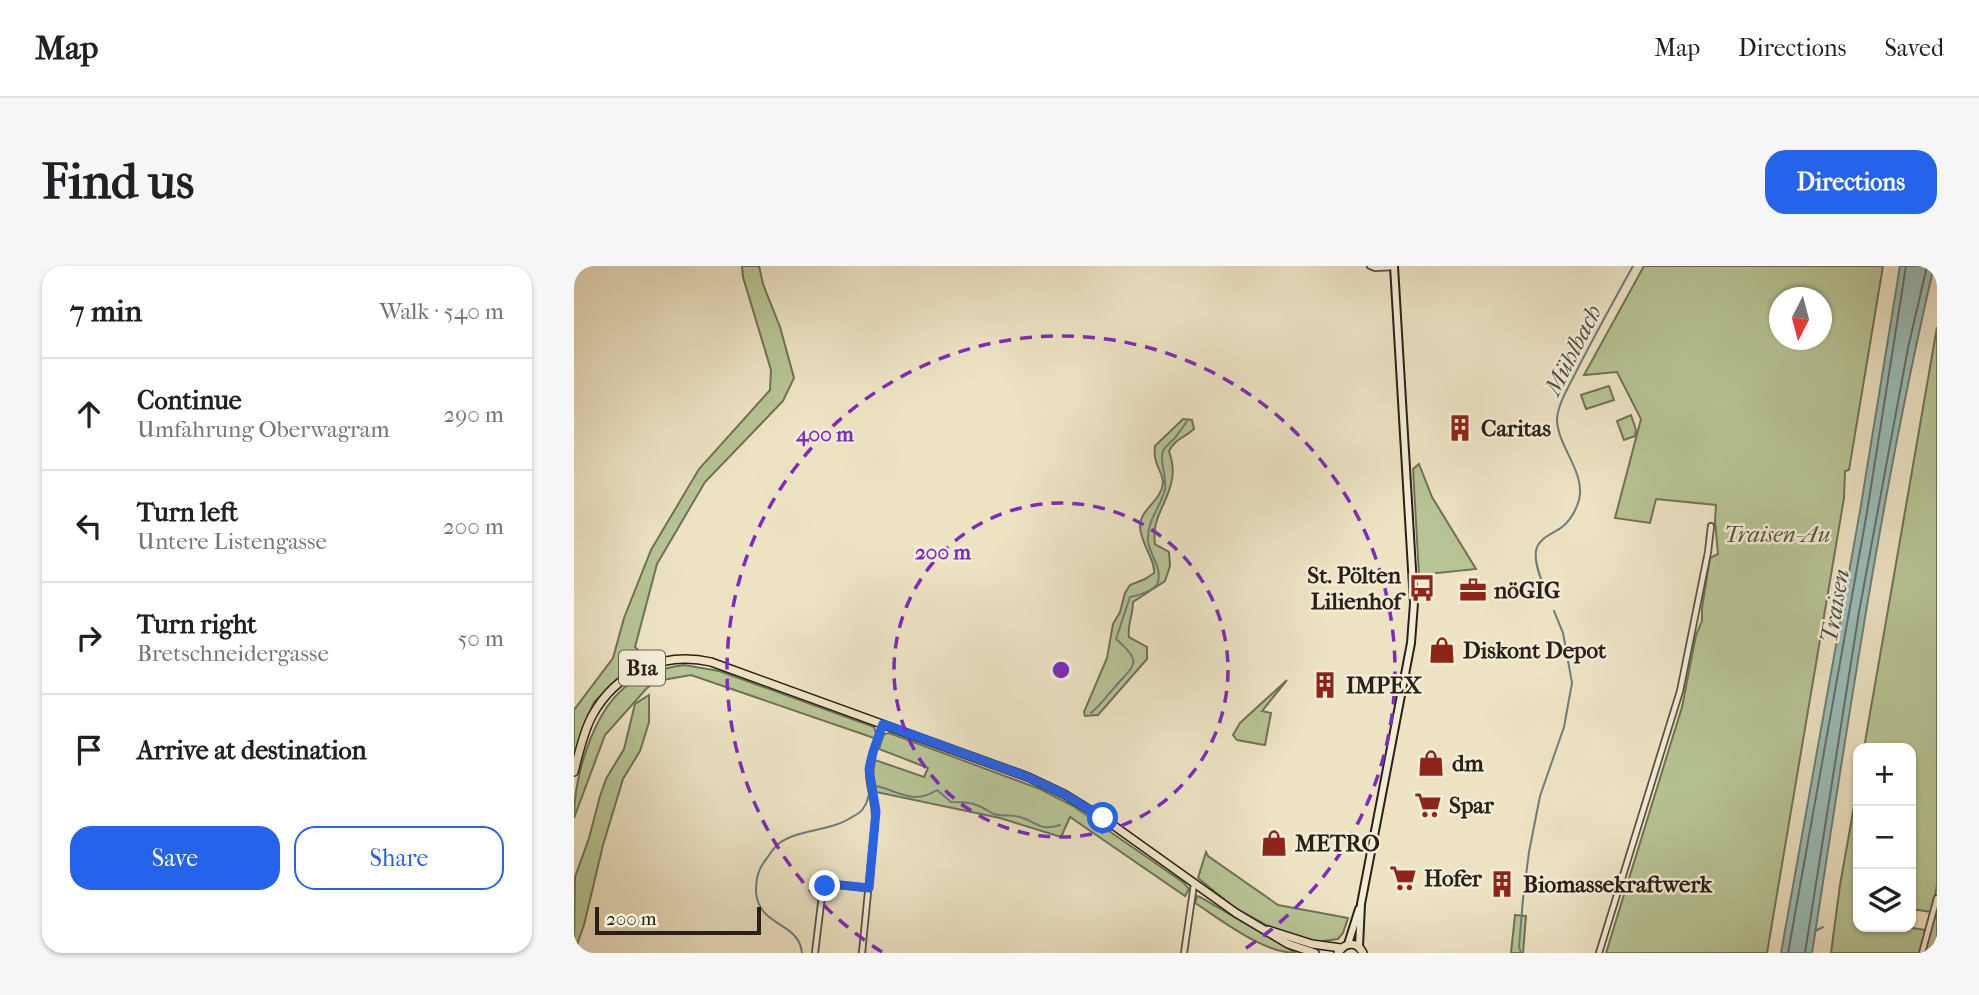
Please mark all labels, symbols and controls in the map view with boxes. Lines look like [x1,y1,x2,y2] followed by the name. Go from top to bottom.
[35,29,98,68] text: Map
[1654,34,1700,62] text: Map
[1738,34,1846,62] text: Directions
[1884,34,1944,62] text: Saved
[1765,150,1937,214] button: Directions
[42,153,194,211] text: Find us
[1769,287,1832,350] north arrow
[70,294,142,329] text: 7 min
[379,298,504,325] text: Walk · 540 m
[1538,300,1608,401] water label: Mühlbach
[137,385,242,416] text: Continue
[70,395,108,433] icon: ahead
[443,401,504,428] text: 290 m
[1445,413,1475,443] building icon: Caritas
[1481,415,1551,442] place label: Caritas
[137,416,390,443] text: Umfahrung Oberwagram
[795,422,854,447] text: 400 m
[137,497,238,528] text: Turn left
[70,507,108,545] icon: left
[443,513,504,540] text: 200 m
[1724,521,1830,548] park label: Traisen-Au
[137,528,327,555] text: Untere Listengasse
[915,540,972,564] text: 200 m
[1307,562,1406,615] place label: St. Pölten Lilienhof
[1815,567,1855,645] water label: Traisen
[1407,573,1437,603] bus stop icon: St. Pölten Lilienhof
[1458,575,1488,605] office icon: nöGIG
[1493,577,1560,604] place label: nöGIG
[137,609,257,640] text: Turn right
[70,619,108,657] icon: right
[457,625,504,652] text: 50 m
[1427,635,1457,665] shop icon: Diskont Depot
[1463,637,1607,664] place label: Diskont Depot
[137,640,329,667] text: Bretschneidergasse
[619,650,665,686] road number: B1a
[1049,658,1073,682] centre of rings
[1310,670,1340,700] building icon: IMPEX
[1346,672,1423,699] place label: IMPEX
[70,731,108,769] icon: arrive
[137,735,367,766] text: Arrive at destination
[1853,743,1916,932] map controls
[1853,743,1916,806] button: +
[1416,748,1446,778] shop icon: dm
[1452,750,1485,777] place label: dm
[1413,790,1443,820] supermarket icon: Spar
[1449,792,1495,819] place label: Spar
[1087,802,1118,833] route start
[1853,806,1916,869] button: −
[70,826,280,890] button: Save
[294,826,504,890] button: Share
[1259,828,1289,858] shop icon: METRO
[1295,830,1380,857] place label: METRO
[1388,863,1418,893] supermarket icon: Hofer
[1424,865,1483,892] place label: Hofer
[1487,869,1517,899] building icon: Biomassekraftwerk
[1853,869,1916,932] button: layers
[809,870,840,901] route end
[1523,871,1713,898] place label: Biomassekraftwerk
[595,904,761,936] scale bar
[606,908,657,930] text: 200 m

